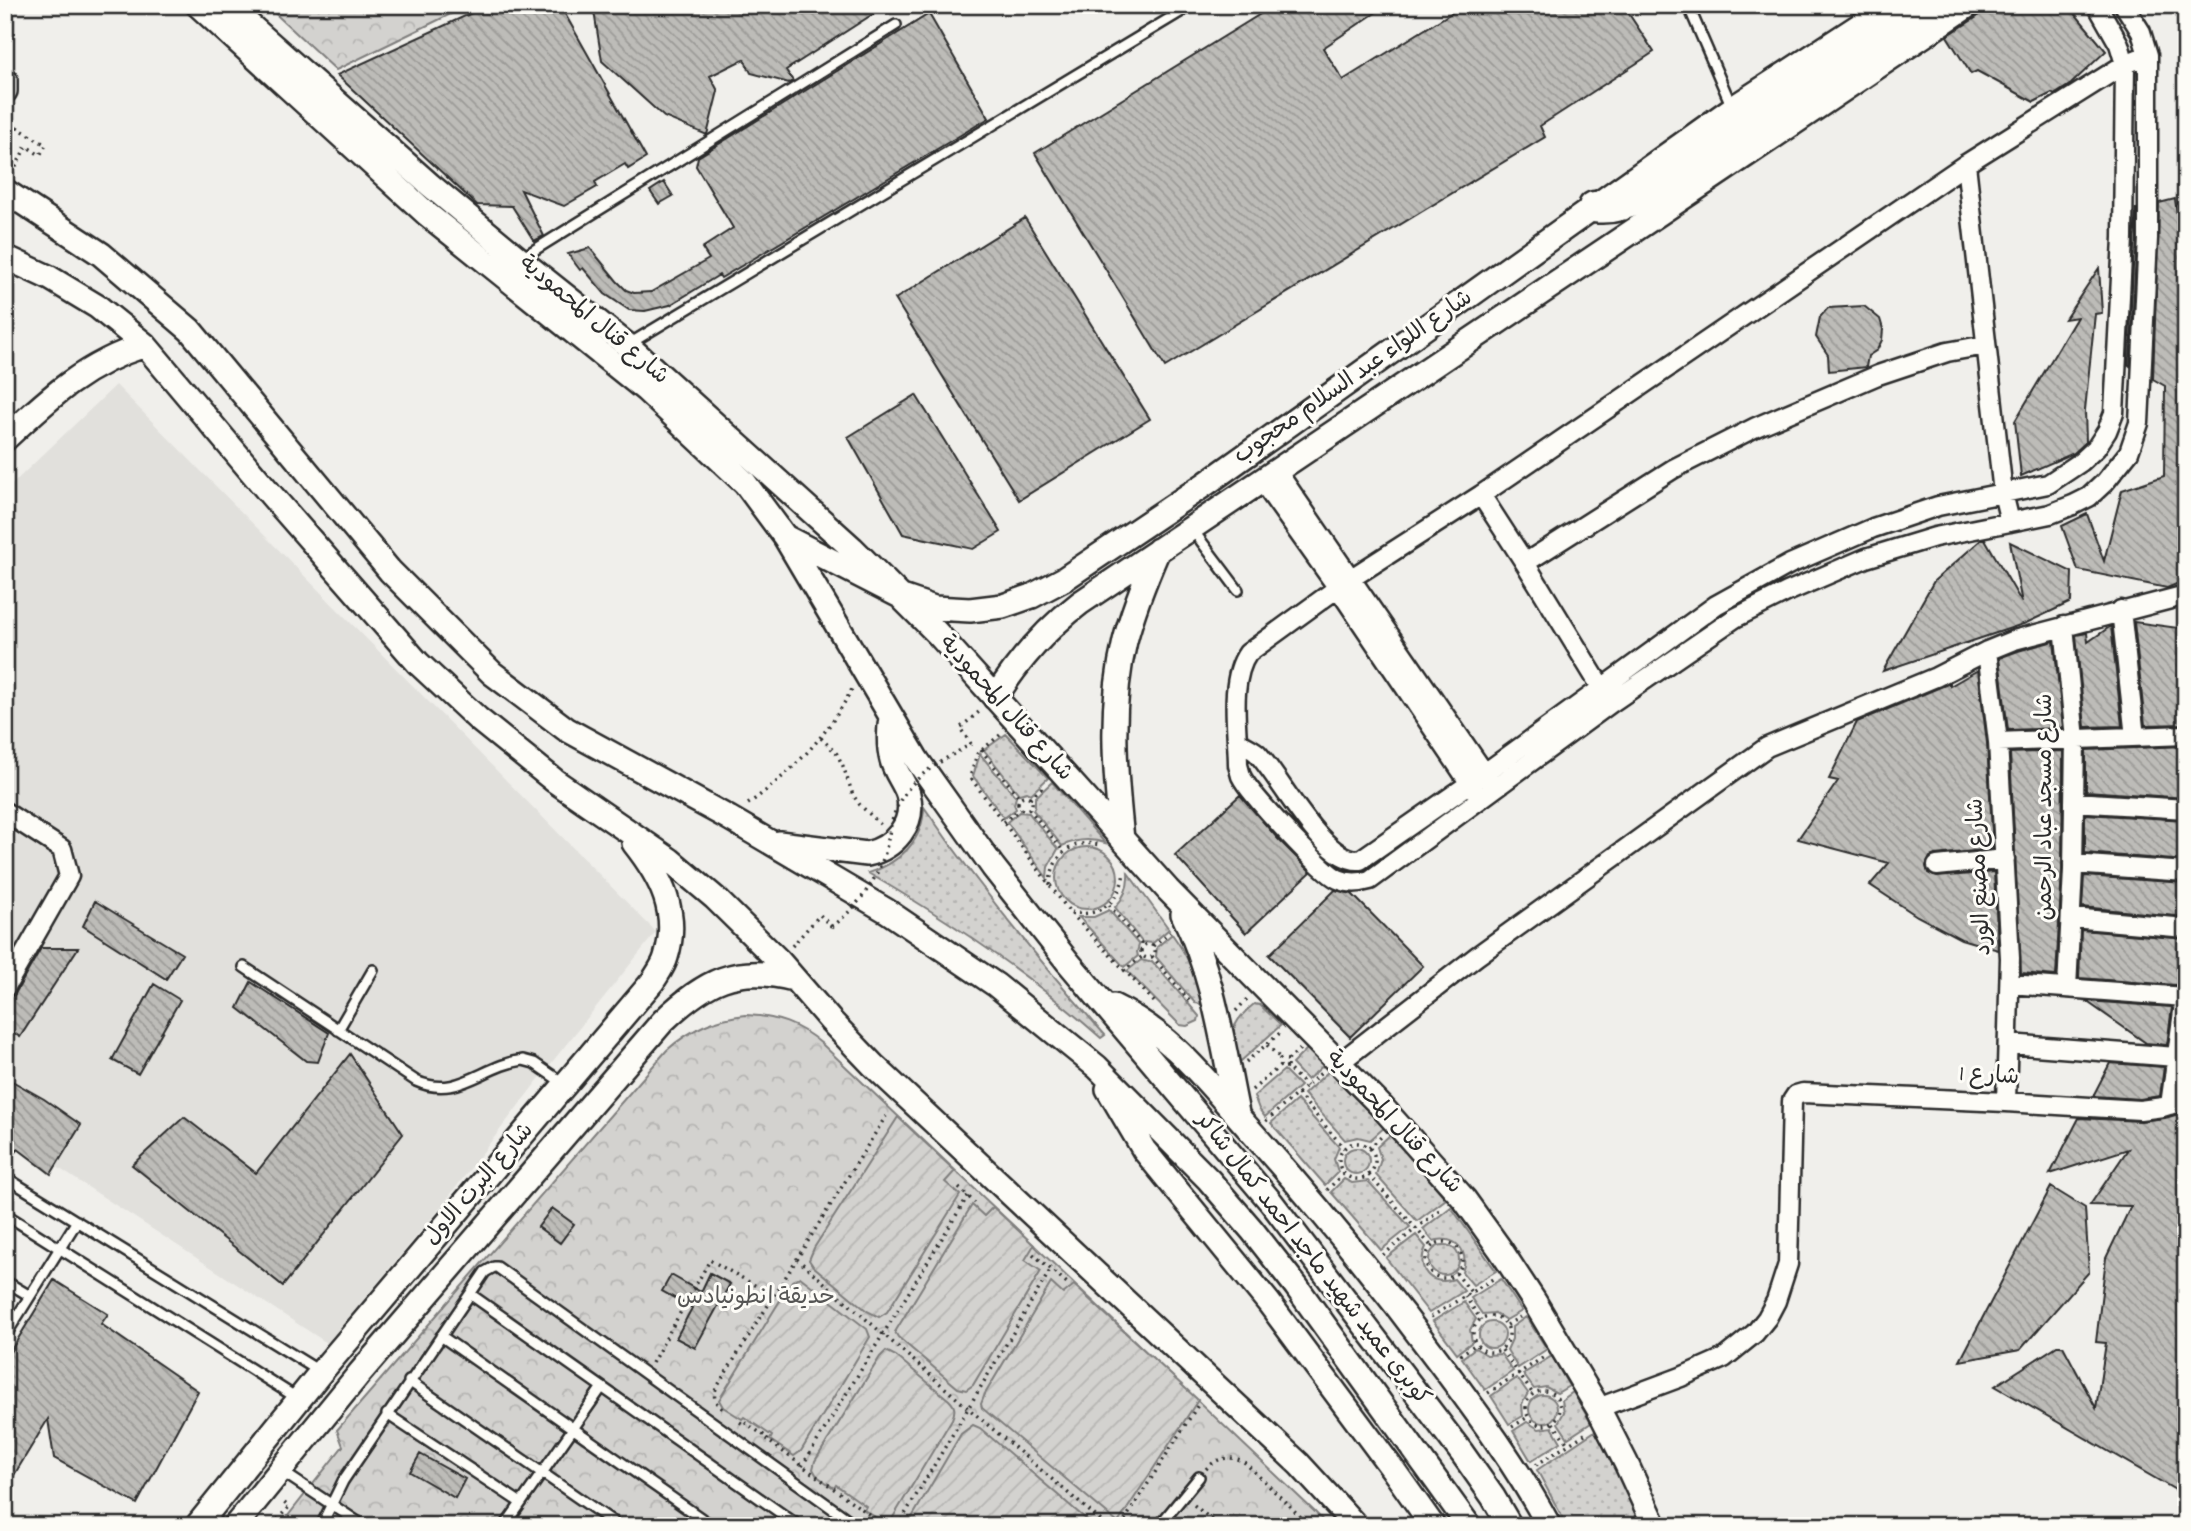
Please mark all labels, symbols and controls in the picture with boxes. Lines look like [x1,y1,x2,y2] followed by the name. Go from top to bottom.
[511,248,675,394] street label: شارع قنال المحمودية
[1228,283,1480,473] street label: شارع اللواء عبد السلام محجوب
[930,629,1080,789] street label: شارع قنال المحمودية
[2030,694,2063,921] street label: شارع مسجد عباد الرحمن
[1960,797,2002,957] street label: شارع مصنع الورد
[1317,1043,1469,1203] street label: شارع قنال المحمودية
[1958,1059,2020,1095] street label: شارع 1
[1186,1105,1437,1414] street label: كوبرى عميد شهيد ماجد احمد كمال شاكر
[417,1116,543,1254] street label: شارع البرت الاول
[677,1282,835,1315] park label: حديقة انطونيادس

